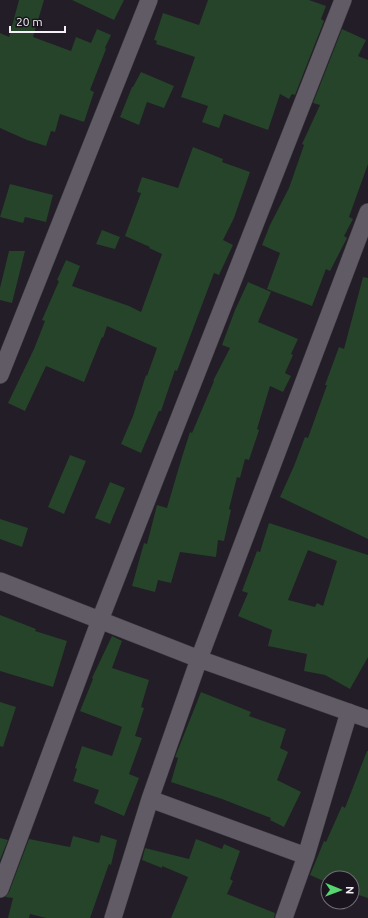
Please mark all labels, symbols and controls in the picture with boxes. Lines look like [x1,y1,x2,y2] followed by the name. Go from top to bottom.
[10,8,65,34] scale bar
[16,15,43,28] text: 20 m
[320,870,360,910] north arrow
[344,886,356,894] text: N

